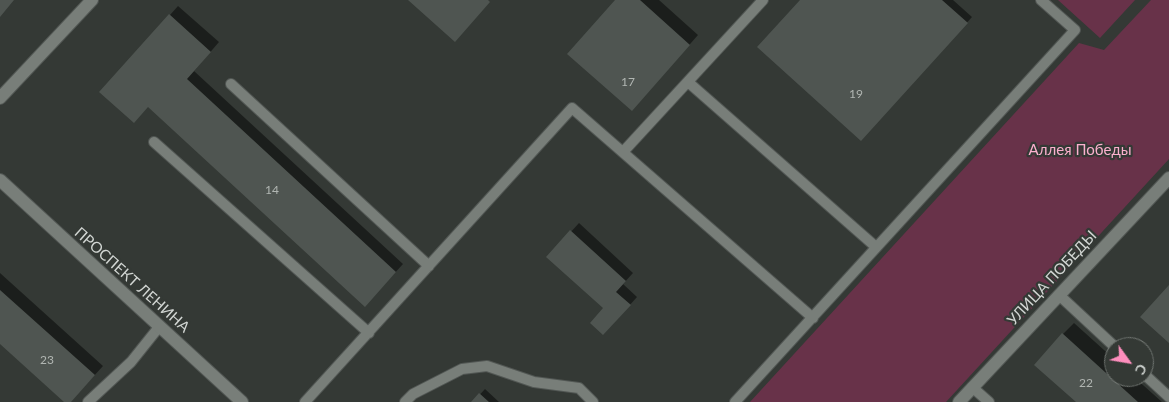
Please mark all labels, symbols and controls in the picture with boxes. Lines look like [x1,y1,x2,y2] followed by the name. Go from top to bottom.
[621,75,635,89] house number: 17
[849,87,863,101] house number: 19
[1029,141,1131,159] park label: Аллея Победы
[265,183,279,197] house number: 14
[71,224,193,336] street label: ПРОСПЕКТ ЛЕНИНА
[1004,227,1100,329] street label: УЛИЦА ПОБЕДЫ
[1104,337,1154,387] north arrow
[40,353,54,367] house number: 23
[1132,361,1151,378] text: С
[1079,376,1093,390] house number: 22

